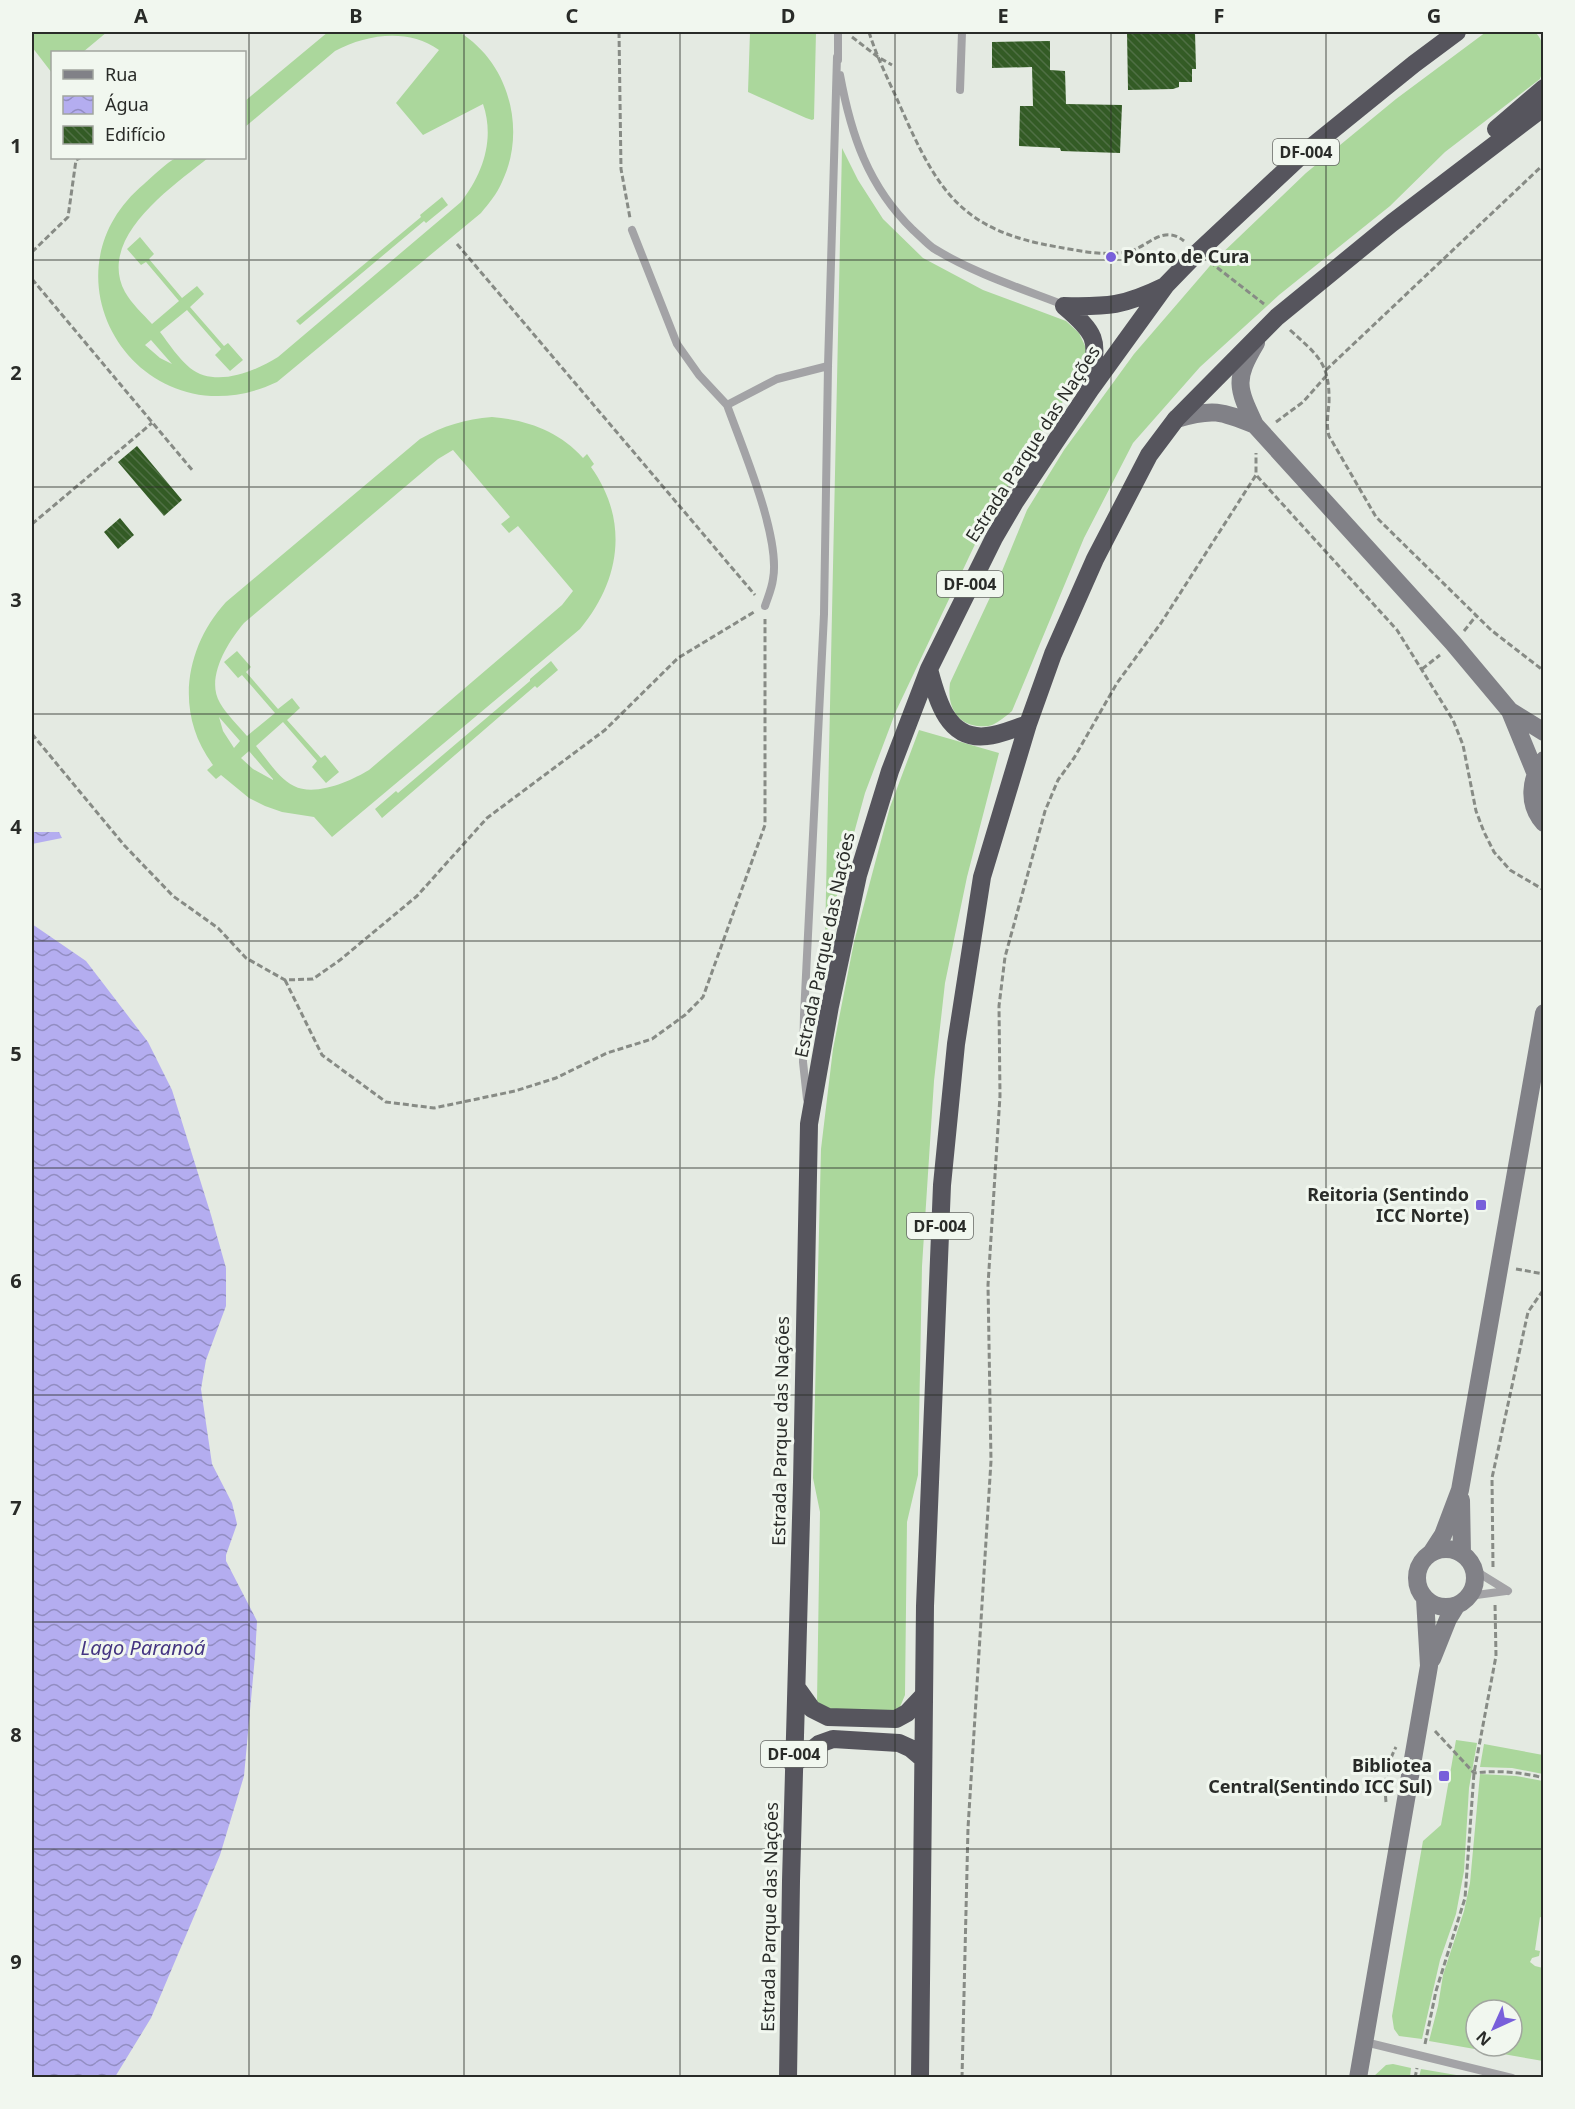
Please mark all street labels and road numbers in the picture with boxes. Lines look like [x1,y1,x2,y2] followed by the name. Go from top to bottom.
[1273,139,1339,165] road number: DF-004
[960,341,1105,546] street label: Estrada Parque das Nações
[937,571,1003,597] road number: DF-004
[788,830,860,1060] street label: Estrada Parque das Nações
[907,1213,973,1239] road number: DF-004
[766,1316,794,1546] street label: Estrada Parque das Nações
[761,1741,827,1767] road number: DF-004
[755,1802,783,2032] street label: Estrada Parque das Nações

